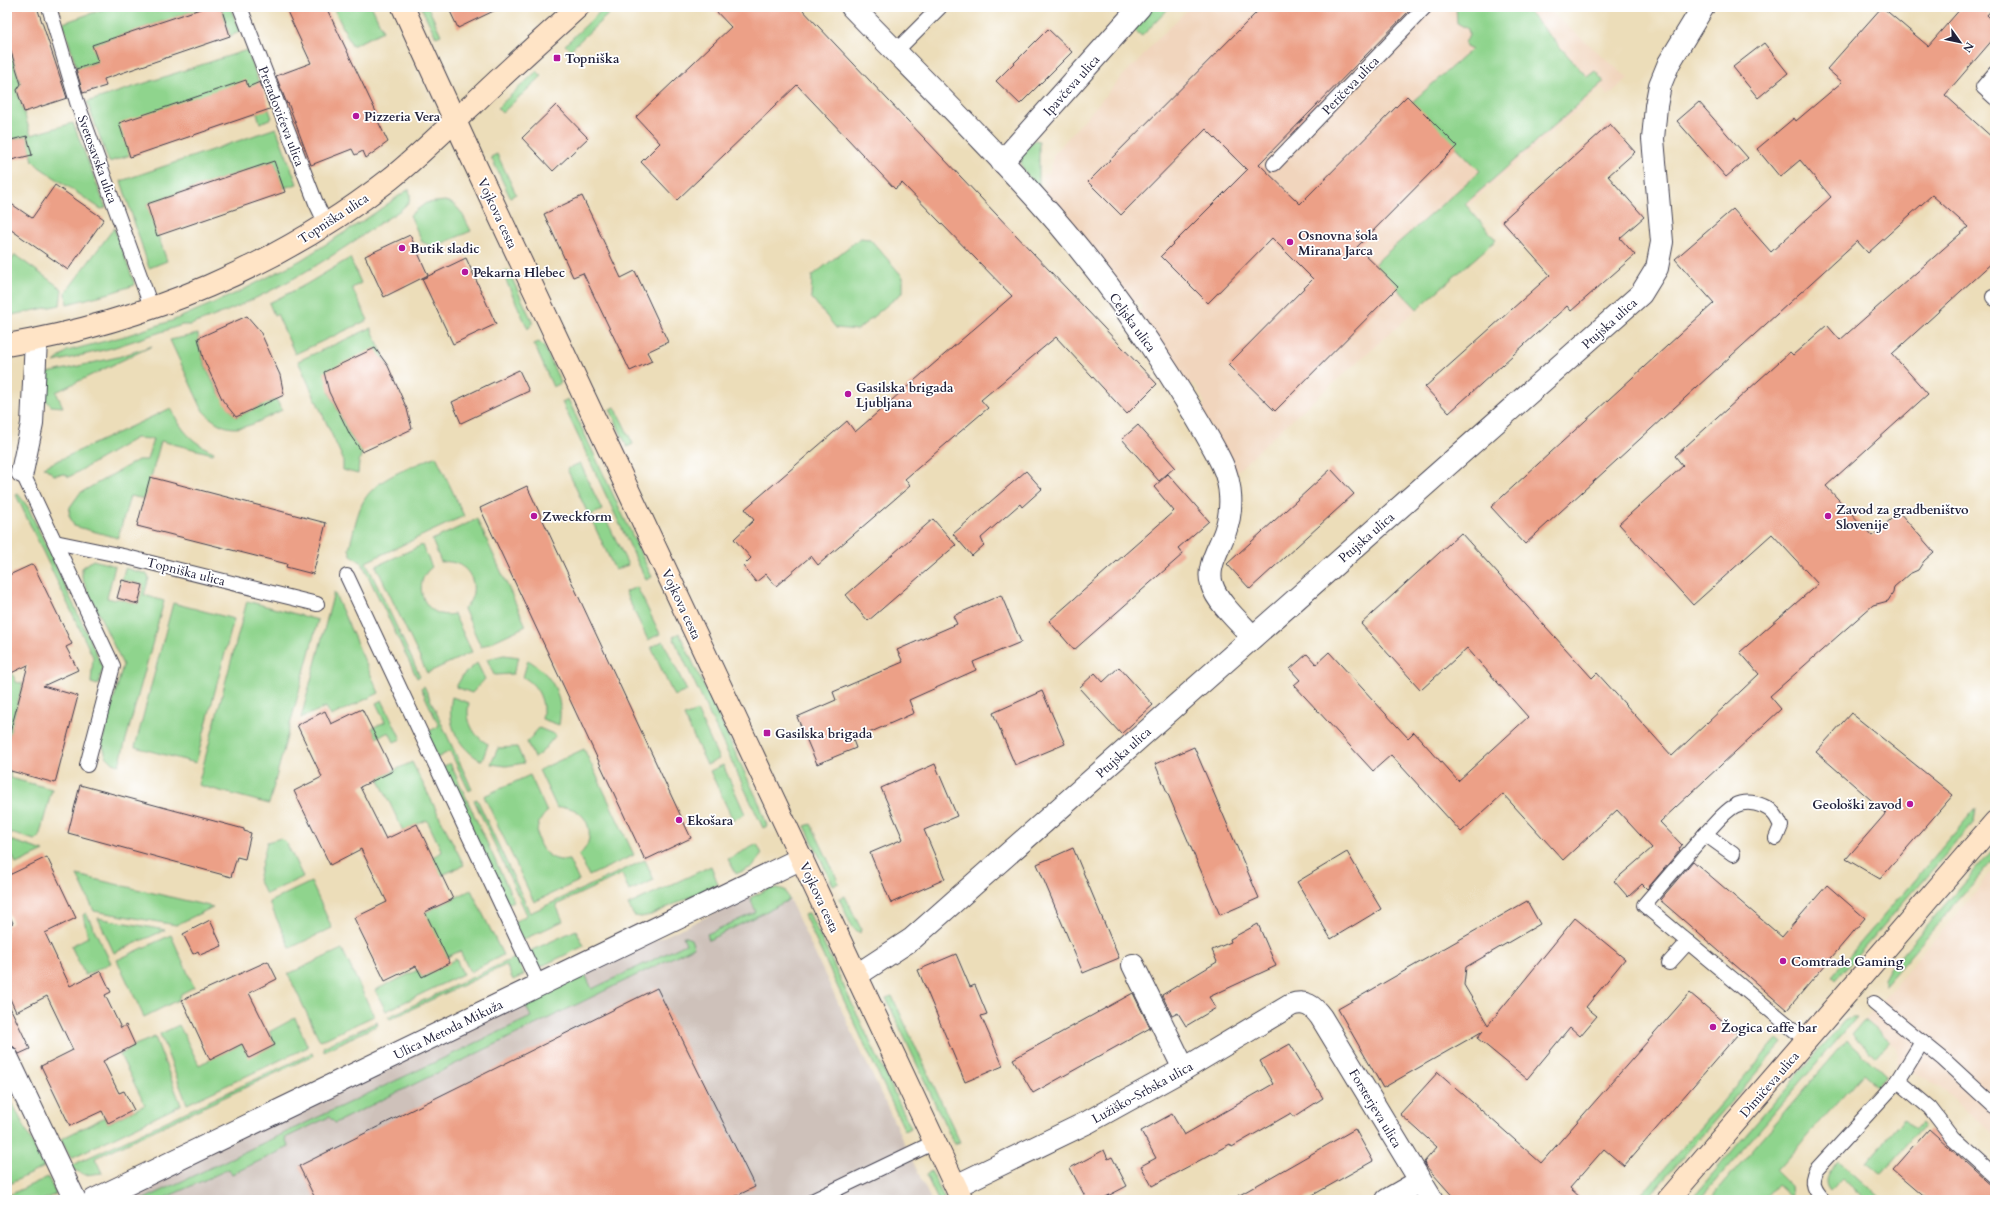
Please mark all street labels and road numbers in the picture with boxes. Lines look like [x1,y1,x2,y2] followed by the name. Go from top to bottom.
[1039,51,1104,120] street label: Ipavčeva ulica
[1318,52,1384,119] street label: Peričeva ulica
[254,64,309,169] street label: Preradovićeva ulica
[73,113,122,206] street label: Svetosavska ulica
[473,175,521,252] street label: Vojkova cesta
[295,189,373,248] street label: Topniška ulica
[1105,289,1160,356] street label: Celjska ulica
[1578,294,1641,353] street label: Ptujska ulica
[1335,508,1399,567] street label: Ptujska ulica
[144,553,227,591] street label: Topniška ulica
[657,566,705,643] street label: Vojkova cesta
[1092,723,1155,782] street label: Ptujska ulica
[795,859,843,936] street label: Vojkova cesta
[391,995,506,1064] street label: Ulica Metoda Mikuža
[1736,1048,1804,1122] street label: Dimičeva ulica
[1089,1057,1197,1128] street label: Lužiško-Srbska ulica
[1344,1066,1406,1152] street label: Forsterjeva ulica

